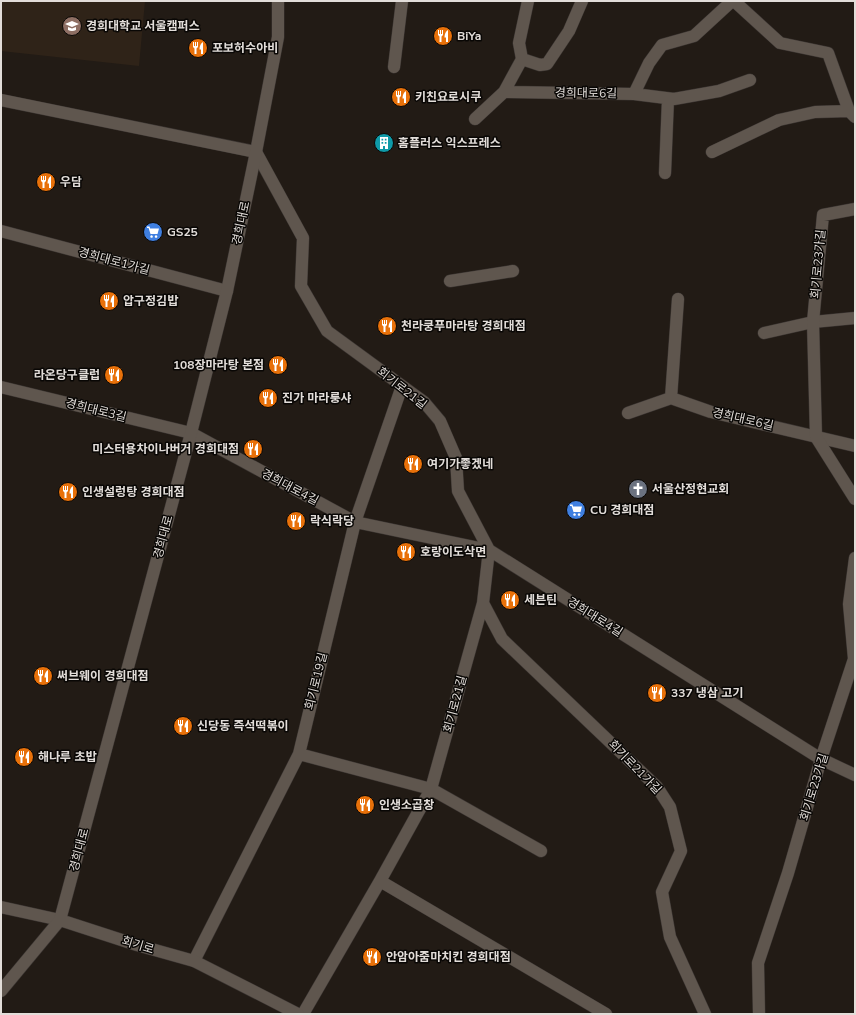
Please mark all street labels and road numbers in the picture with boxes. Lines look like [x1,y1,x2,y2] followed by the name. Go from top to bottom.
[555,84,617,102] street label: 경희대로6길
[229,200,253,246] street label: 경희대로
[807,229,829,299] street label: 회기로23가길
[76,244,152,278] street label: 경희대로1가길
[374,364,430,412] street label: 회기로21길
[64,395,128,425] street label: 경희대로3길
[711,404,775,434] street label: 경희대로6길
[259,465,321,509] street label: 경희대로4길
[150,514,176,560] street label: 경희대로
[564,594,626,640] street label: 경희대로4길
[301,651,331,711] street label: 회기로19길
[440,674,470,734] street label: 회기로21길
[605,736,665,798] street label: 회기로21가길
[796,751,832,823] street label: 회기로23가길
[66,827,92,873] street label: 경희대로
[120,933,156,957] street label: 회기로

